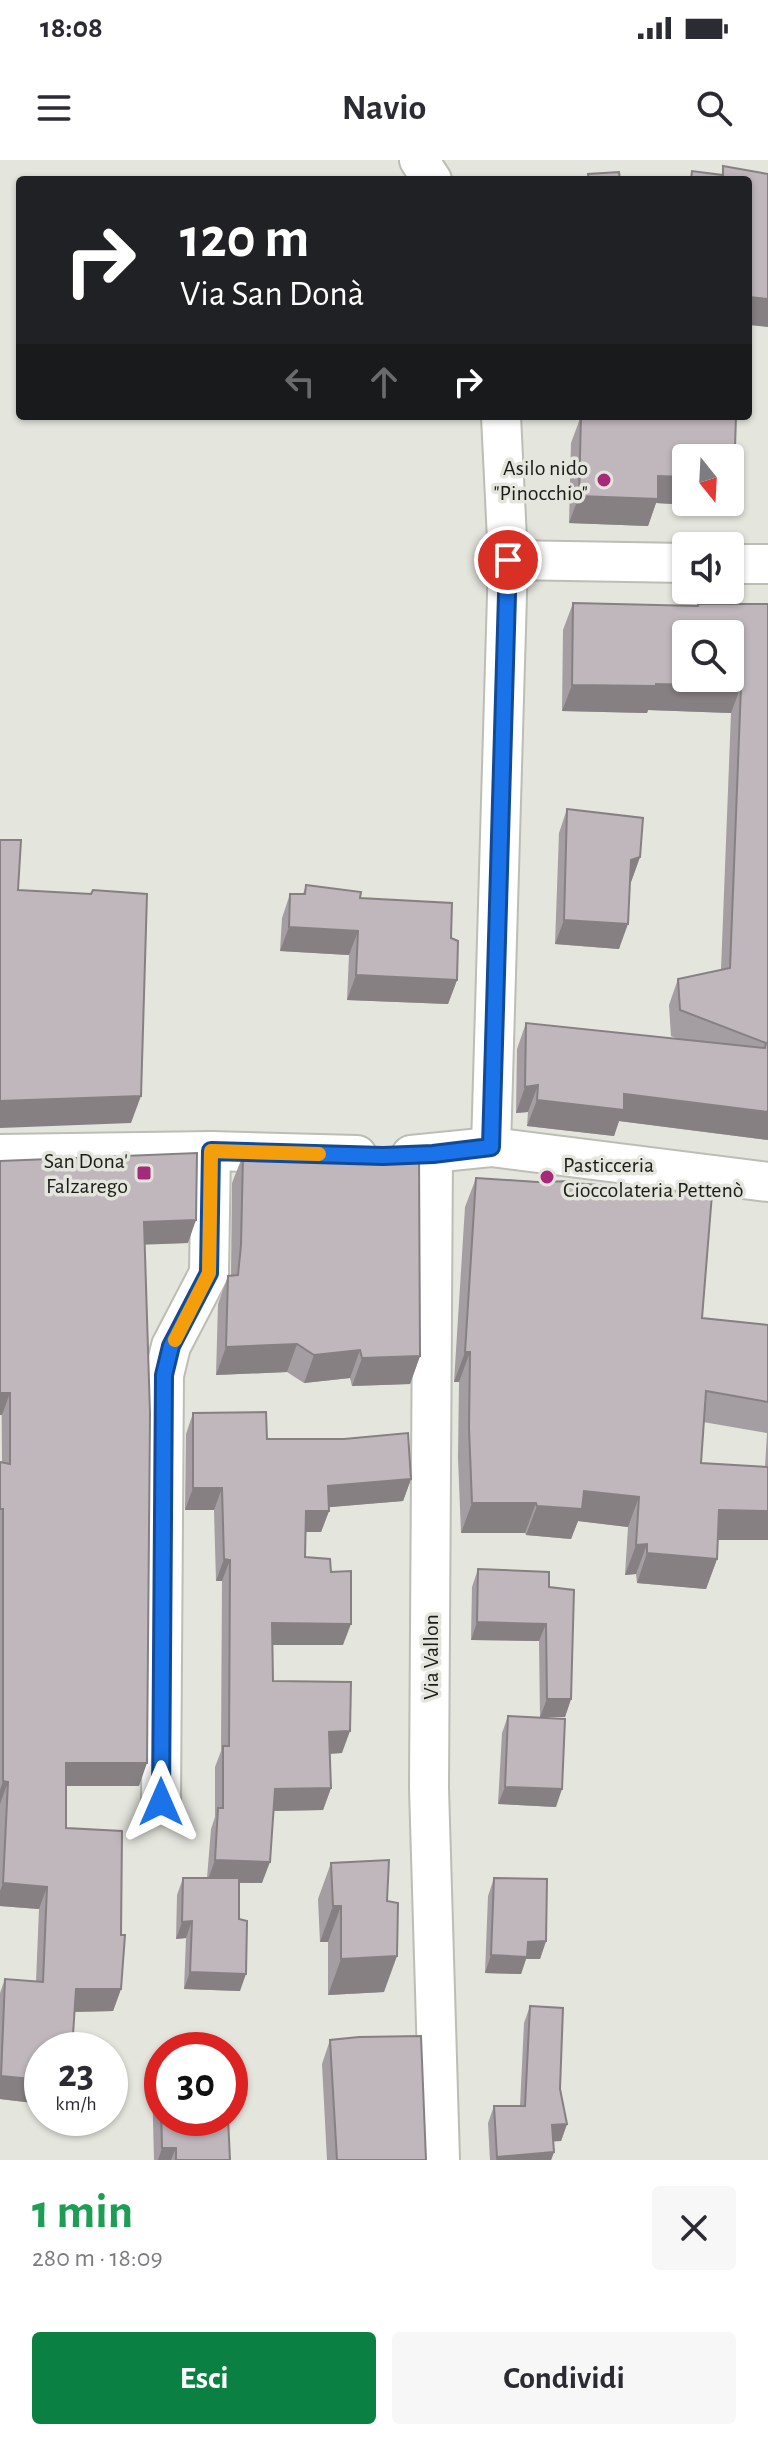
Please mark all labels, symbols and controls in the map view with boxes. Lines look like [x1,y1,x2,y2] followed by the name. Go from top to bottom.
[40,13,103,43] text: 18:08
[32,86,76,130] icon: menu
[692,86,736,130] icon: search
[342,90,426,126] text: Navio
[48,208,152,312] icon: right
[180,211,309,267] text: 120 m
[180,276,364,312] text: Via San Donà
[278,360,322,404] icon: left
[362,360,406,404] icon: ahead
[446,360,490,404] icon: right
[672,444,744,516] north arrow
[672,444,744,692] map controls
[493,457,588,504] place label: Asilo nido "Pinocchio"
[595,471,613,489] marker: Asilo nido "Pinocchio"
[474,526,542,594] pin
[672,532,744,604] button: sound
[486,538,530,582] icon: arrive
[672,620,744,692] button: search
[44,1150,128,1197] place label: San Dona' Falzarego
[563,1154,744,1201] place label: Pasticceria Cioccolateria Pettenò
[135,1164,153,1182] marker: San Dona' Falzarego
[538,1168,556,1186] marker: Pasticceria Cioccolateria Pettenò
[420,1614,442,1700] street label: Via Vallon
[119,1760,203,1844] position arrow
[144,2032,248,2136] speed limit sign: 30
[58,2054,94,2094] text: 23
[55,2094,97,2114] text: km/h
[652,2186,736,2270] button: close
[32,2189,133,2237] text: 1 min
[32,2245,163,2271] text: 280 m · 18:09
[32,2332,376,2424] button: Esci
[392,2332,736,2424] button: Condividi

